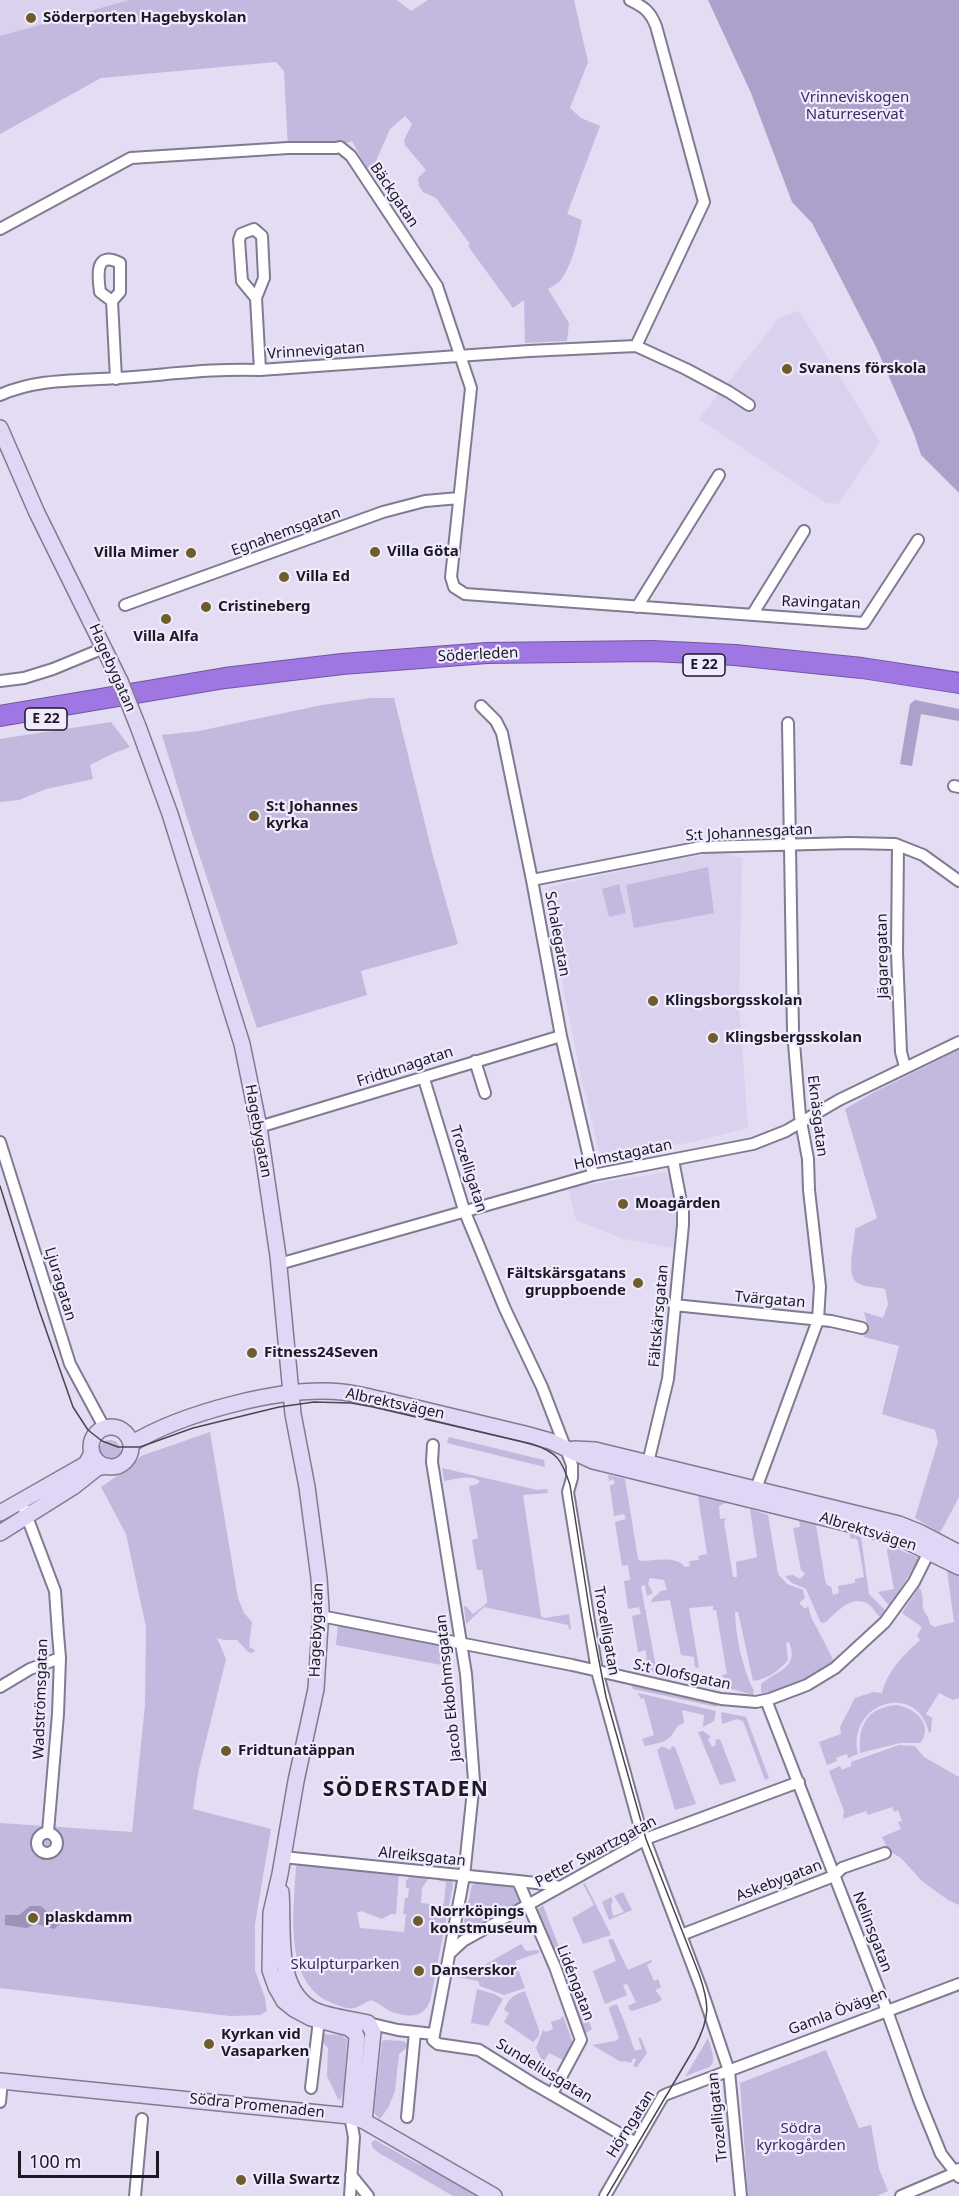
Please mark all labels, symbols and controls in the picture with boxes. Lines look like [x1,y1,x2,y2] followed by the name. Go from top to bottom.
[43,9,247,27] place label: Söderporten Hagebyskolan
[24,11,38,25] marker: Söderporten Hagebyskolan
[801,89,909,124] park label: Vrinneviskogen Naturreservat
[366,159,422,231] street label: Bäckgatan
[267,339,365,363] street label: Vrinnevigatan
[799,360,926,378] place label: Svanens förskola
[780,362,794,376] marker: Svanens förskola
[229,504,343,560] street label: Egnahemsgatan
[387,543,459,561] place label: Villa Göta
[94,544,179,562] place label: Villa Mimer
[368,545,382,559] marker: Villa Göta
[184,546,198,560] marker: Villa Mimer
[296,568,350,586] place label: Villa Ed
[277,570,291,584] marker: Villa Ed
[781,593,861,613] street label: Ravingatan
[218,598,311,616] place label: Cristineberg
[199,600,213,614] marker: Cristineberg
[159,612,173,626] marker: Villa Alfa
[85,621,139,715] street label: Hagebygatan
[133,628,199,646] place label: Villa Alfa
[437,644,519,666] street label: Söderleden
[683,654,725,676] road number: E 22
[25,708,67,730] road number: E 22
[266,798,358,833] place label: S:t Johannes kyrka
[247,809,261,823] marker: S:t Johannes kyrka
[685,821,813,845] street label: S:t Johannesgatan
[541,890,573,978] street label: Schalegatan
[873,913,893,999] street label: Jägaregatan
[665,992,803,1010] place label: Klingsborgsskolan
[646,994,660,1008] marker: Klingsborgsskolan
[725,1029,862,1047] place label: Klingsbergsskolan
[706,1031,720,1045] marker: Klingsbergsskolan
[355,1043,455,1091] street label: Fridtunagatan
[803,1074,831,1158] street label: Eknäsgatan
[241,1083,275,1179] street label: Hagebygatan
[445,1123,491,1215] street label: Trozelligatan
[572,1136,674,1174] street label: Holmstagatan
[635,1195,721,1213] place label: Moagården
[616,1197,630,1211] marker: Moagården
[40,1245,80,1323] street label: Ljuragatan
[646,1264,672,1368] street label: Fältskärsgatan
[507,1265,626,1300] place label: Fältskärsgatans gruppboende
[631,1276,645,1290] marker: Fältskärsgatans gruppboende
[734,1288,806,1312] street label: Tvärgatan
[264,1344,378,1362] place label: Fitness24Seven
[245,1346,259,1360] marker: Fitness24Seven
[344,1385,446,1423] street label: Albrektsvägen
[817,1509,919,1555] street label: Albrektsvägen
[306,1582,328,1678] street label: Hagebygatan
[589,1585,623,1677] street label: Trozelligatan
[432,1614,466,1762] street label: Jacob Ekbohmsgatan
[30,1638,52,1760] street label: Wadströmsgatan
[632,1656,732,1694] street label: S:t Olofsgatan
[238,1742,355,1760] place label: Fridtunatäppan
[219,1744,233,1758] marker: Fridtunatäppan
[323,1777,489,1803] district label: SÖDERSTADEN
[532,1812,660,1892] street label: Petter Swartzgatan
[377,1843,467,1871] street label: Alreiksgatan
[734,1856,824,1906] street label: Askebygatan
[848,1889,896,1975] street label: Nelinsgatan
[430,1903,538,1938] place label: Norrköpings konstmuseum
[45,1909,132,1927] place label: plaskdamm
[26,1911,40,1925] marker: plaskdamm
[411,1914,425,1928] marker: Norrköpings konstmuseum
[552,1943,598,2023] street label: Lidéngatan
[290,1956,400,1974] park label: Skulpturparken
[431,1962,517,1980] place label: Danserskor
[412,1964,426,1978] marker: Danserskor
[786,1985,890,2039] street label: Gamla Övägen
[221,2026,309,2061] place label: Kyrkan vid Vasaparken
[492,2035,596,2107] street label: Sundeliusgatan
[202,2037,216,2051] marker: Kyrkan vid Vasaparken
[704,2071,732,2163] street label: Trozelligatan
[603,2087,659,2161] street label: Hörngatan
[188,2090,326,2122] street label: Södra Promenaden
[756,2120,846,2155] park label: Södra kyrkogården
[21,2139,162,2177] scale bar
[29,2149,81,2173] text: 100 m
[253,2171,340,2189] place label: Villa Swartz
[234,2173,248,2187] marker: Villa Swartz

